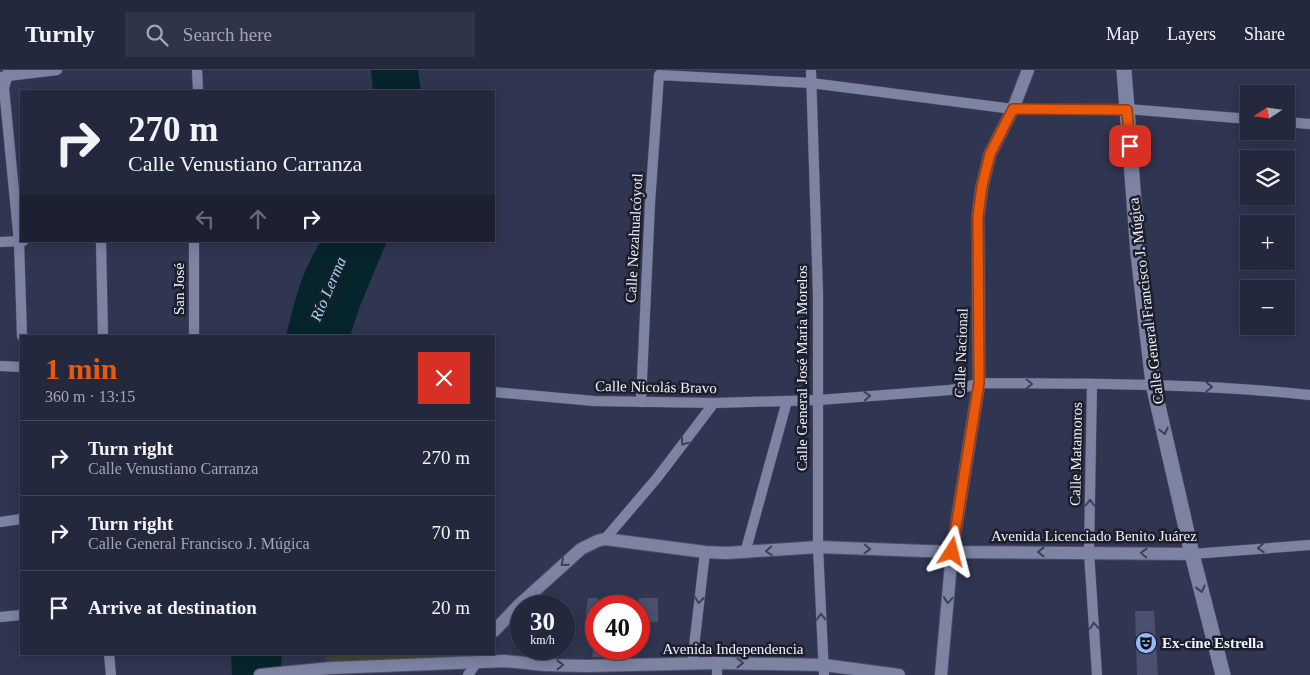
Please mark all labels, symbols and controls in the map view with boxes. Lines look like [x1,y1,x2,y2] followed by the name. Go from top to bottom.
[125,12,475,57] search box
[25,21,95,47] text: Turnly
[143,21,171,49] icon: search
[183,24,272,45] text: Search here
[1106,24,1139,44] text: Map
[1167,24,1216,44] text: Layers
[1244,24,1285,44] text: Share
[1240,85,1295,140] north arrow
[1240,85,1295,335] map controls
[45,110,110,175] icon: right
[128,110,218,149] text: 270 m
[1109,125,1151,167] pin
[1116,132,1144,160] icon: arrive
[1240,150,1295,205] button: layers
[128,151,362,176] text: Calle Venustiano Carranza
[623,173,645,303] street label: Calle Nezahualcóyotl
[1125,197,1167,405] street label: Calle General Francisco J. Múgica
[191,205,219,233] icon: left
[244,205,272,233] icon: ahead
[297,205,325,233] icon: right
[1240,215,1295,270] button: +
[307,254,349,325] water label: Río Lerma
[171,263,187,315] street label: San José
[794,265,810,471] street label: Calle General José María Morelos
[1240,280,1295,335] button: −
[951,308,971,398] street label: Calle Nacional
[45,352,118,385] text: 1 min
[418,352,470,404] button: close
[595,378,717,396] street label: Calle Nicolás Bravo
[1025,378,1033,389] one-way arrow
[1205,381,1213,392] one-way arrow
[45,388,135,405] text: 360 m · 13:15
[864,391,872,402] one-way arrow
[1067,402,1085,506] street label: Calle Matamoros
[1158,427,1169,436] one-way arrow
[681,436,690,446] one-way arrow
[88,438,173,459] text: Turn right
[45,444,73,472] icon: right
[422,447,470,468] text: 270 m
[88,460,258,477] text: Calle Venustiano Carranza
[1085,499,1095,507] one-way arrow
[88,513,173,534] text: Turn right
[45,519,73,547] icon: right
[431,522,470,543] text: 70 m
[925,525,977,577] position arrow
[991,528,1197,544] street label: Avenida Licenciado Benito Juárez
[88,535,310,552] text: Calle General Francisco J. Múgica
[1257,543,1265,554] one-way arrow
[863,544,871,554] one-way arrow
[765,545,773,556] one-way arrow
[1036,547,1044,557] one-way arrow
[1139,548,1147,558] one-way arrow
[561,557,570,566] one-way arrow
[1195,585,1206,594] one-way arrow
[45,594,73,622] icon: arrive
[585,595,650,660] speed limit sign: 40
[695,596,705,605] one-way arrow
[943,596,954,604] one-way arrow
[88,597,257,618] text: Arrive at destination
[431,597,470,618] text: 20 m
[530,608,555,635] text: 30
[816,613,827,621] one-way arrow
[1089,622,1100,630] one-way arrow
[1134,631,1158,655] theatre icon: Ex-cine Estrella
[530,633,555,647] text: km/h
[1162,635,1264,651] place label: Ex-cine Estrella
[663,641,804,657] street label: Avenida Independencia
[737,658,745,669] one-way arrow
[557,660,565,670] one-way arrow

